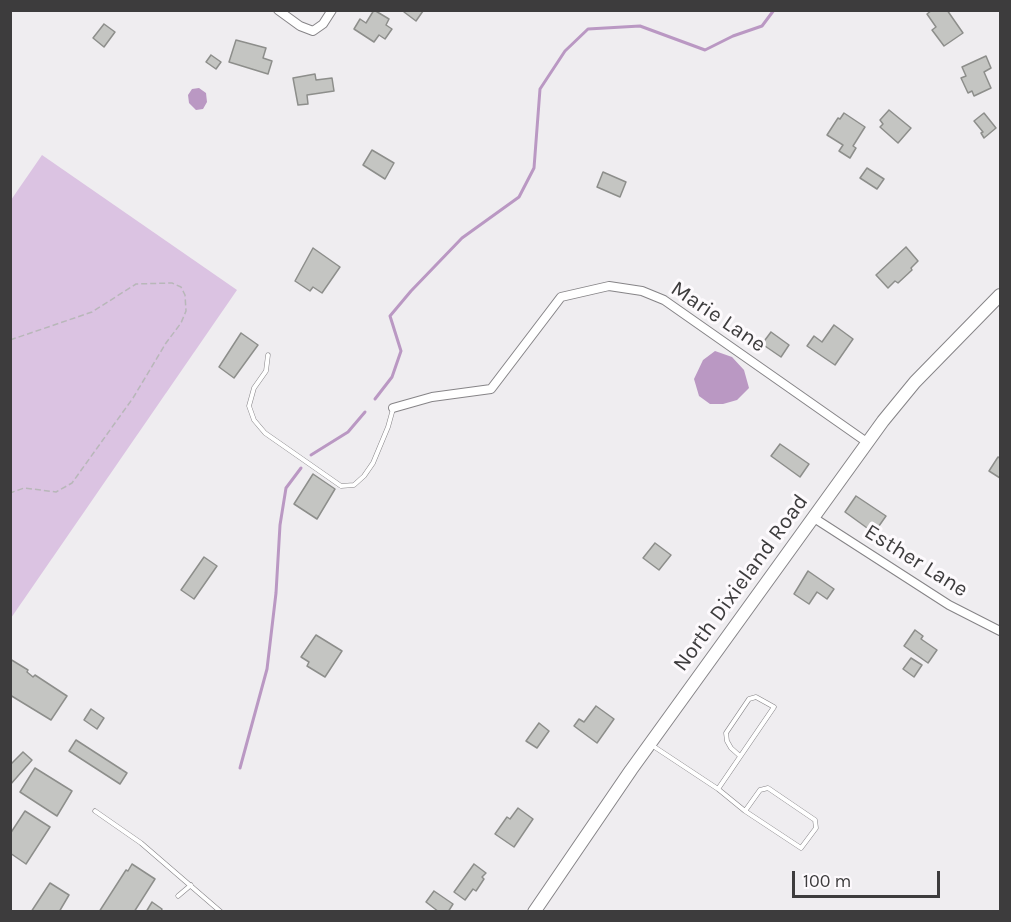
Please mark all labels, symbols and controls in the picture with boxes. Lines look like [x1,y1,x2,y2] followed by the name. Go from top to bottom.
[666,276,770,358] street label: Marie Lane
[668,489,814,677] street label: North Dixieland Road
[859,519,973,603] street label: Esther Lane
[795,859,944,897] scale bar
[803,870,851,892] text: 100 m

